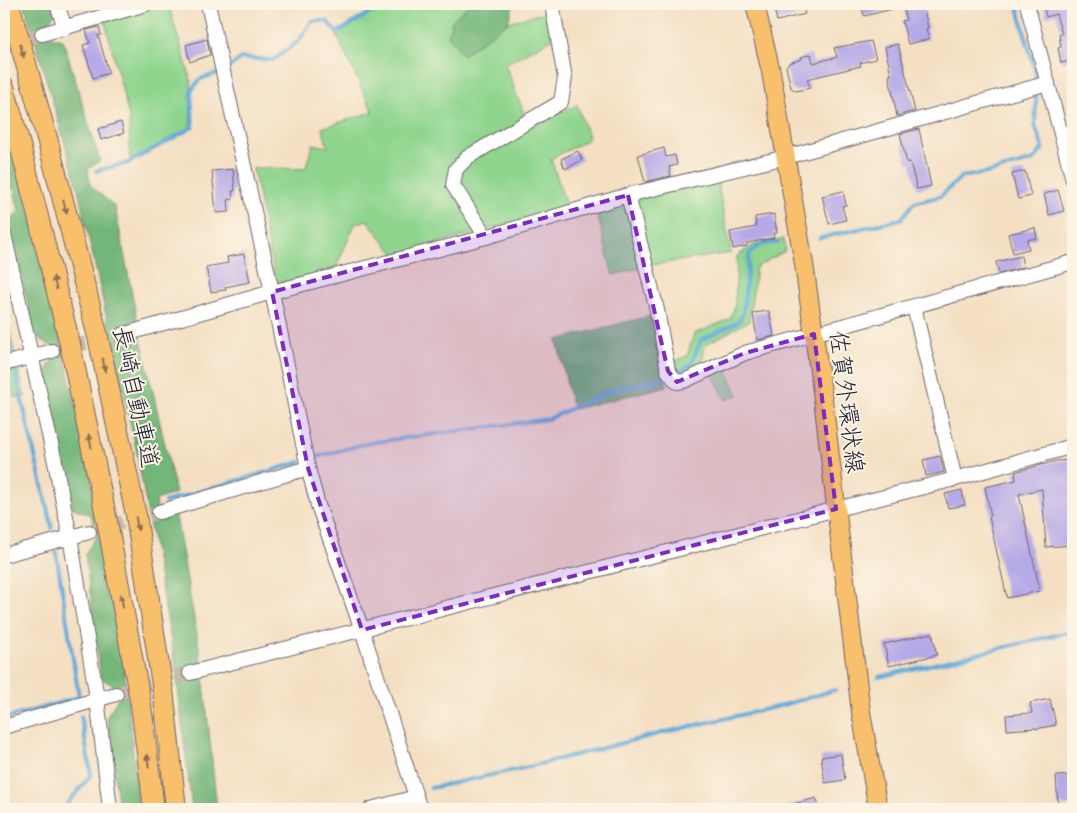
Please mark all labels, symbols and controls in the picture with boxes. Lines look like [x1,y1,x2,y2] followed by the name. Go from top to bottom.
[19,43,27,58] one-way arrow
[61,200,69,215] one-way arrow
[50,275,58,290] one-way arrow
[106,323,166,471] street label: 長崎自動車道
[823,329,871,475] street label: 佐賀外環状線
[100,357,108,373] one-way arrow
[86,433,94,449] one-way arrow
[134,516,142,532] one-way arrow
[117,592,125,608] one-way arrow
[144,753,152,769] one-way arrow

